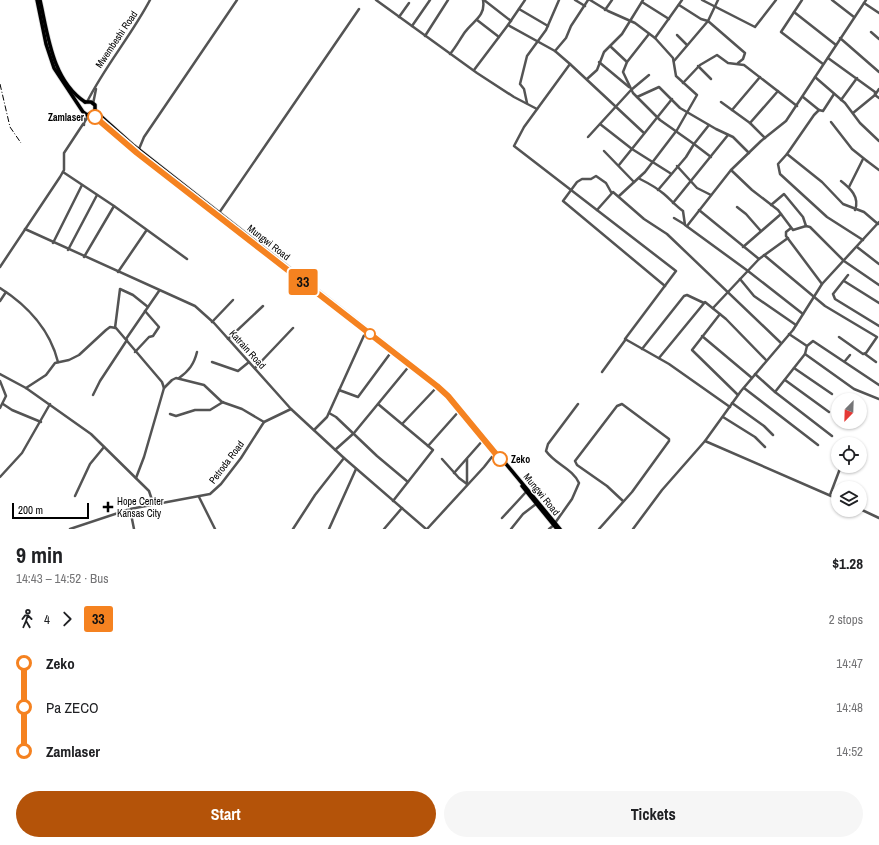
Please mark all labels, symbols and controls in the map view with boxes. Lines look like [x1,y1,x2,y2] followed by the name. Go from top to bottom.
[93,8,140,70] street label: Mwembeshi Road
[87,109,103,125] marker: Zamlaser
[48,111,85,124] place label: Zamlaser
[245,222,293,263] street label: Mungwi Road
[285,269,321,295] line badge: 33
[297,273,309,291] text: 33
[227,327,269,372] street label: Katrain Road
[364,328,376,340] unlabelled marker
[831,393,867,429] north arrow
[831,393,867,517] map controls
[831,437,867,473] button: locate
[206,438,247,486] street label: Petroda Road
[492,451,508,467] marker: Zeko
[511,453,530,466] place label: Zeko
[521,471,563,518] street label: Mungwi Road
[831,481,867,517] button: layers
[117,495,164,520] place label: Hope Center Kansas City
[12,501,89,520] scale bar
[102,501,114,513] marker: Hope Center Kansas City
[18,503,43,517] text: 200 m
[16,540,63,570] text: 9 min
[832,553,863,574] text: $1.28
[16,570,108,587] text: 14:43 – 14:52 · Bus
[16,608,38,630] icon: walk
[56,608,78,630] icon: forward
[92,610,105,628] text: 33
[44,611,50,628] text: 4
[829,611,863,628] text: 2 stops
[46,653,75,674] text: Zeko
[836,655,863,672] text: 14:47
[46,697,99,718] text: Pa ZECO
[836,699,863,716] text: 14:48
[46,741,100,762] text: Zamlaser
[836,743,863,760] text: 14:52
[16,791,436,837] button: Start
[444,791,863,837] button: Tickets

